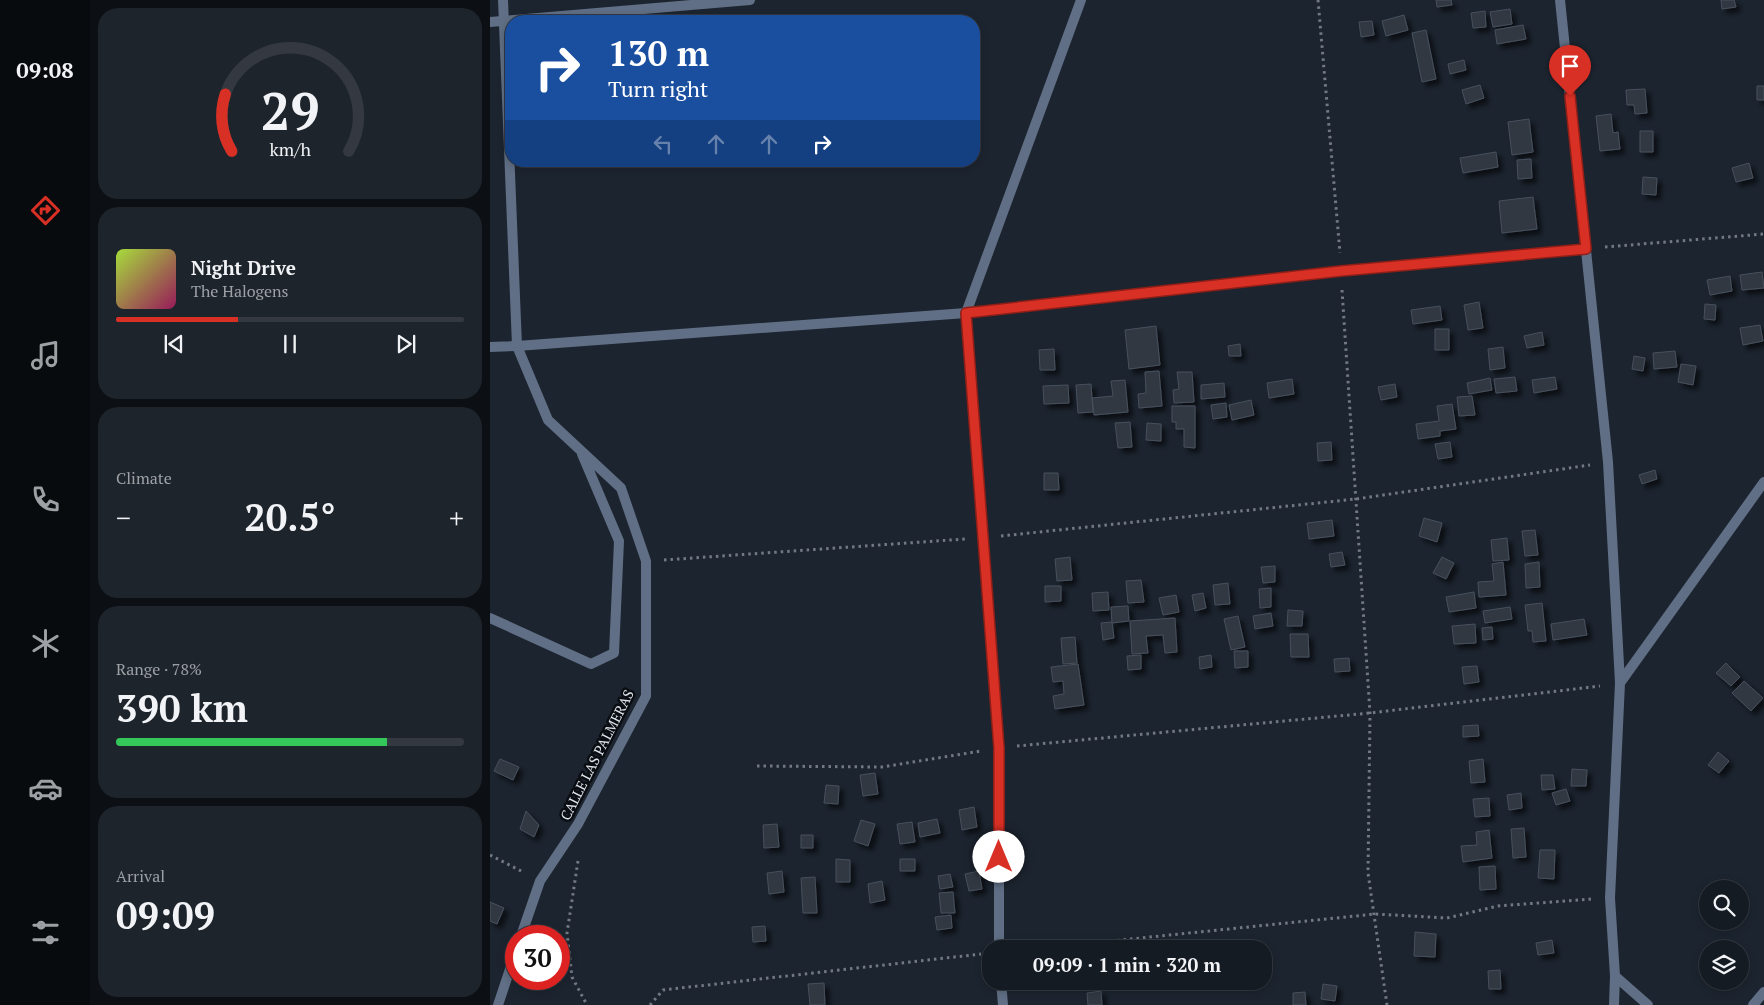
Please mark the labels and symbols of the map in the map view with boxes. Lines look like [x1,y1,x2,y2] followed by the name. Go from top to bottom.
[1549,45,1591,96] pin
[555,686,638,823] street label: CALLE LAS PALMERAS
[972,830,1024,882] position arrow
[505,925,570,990] speed limit sign: 30

